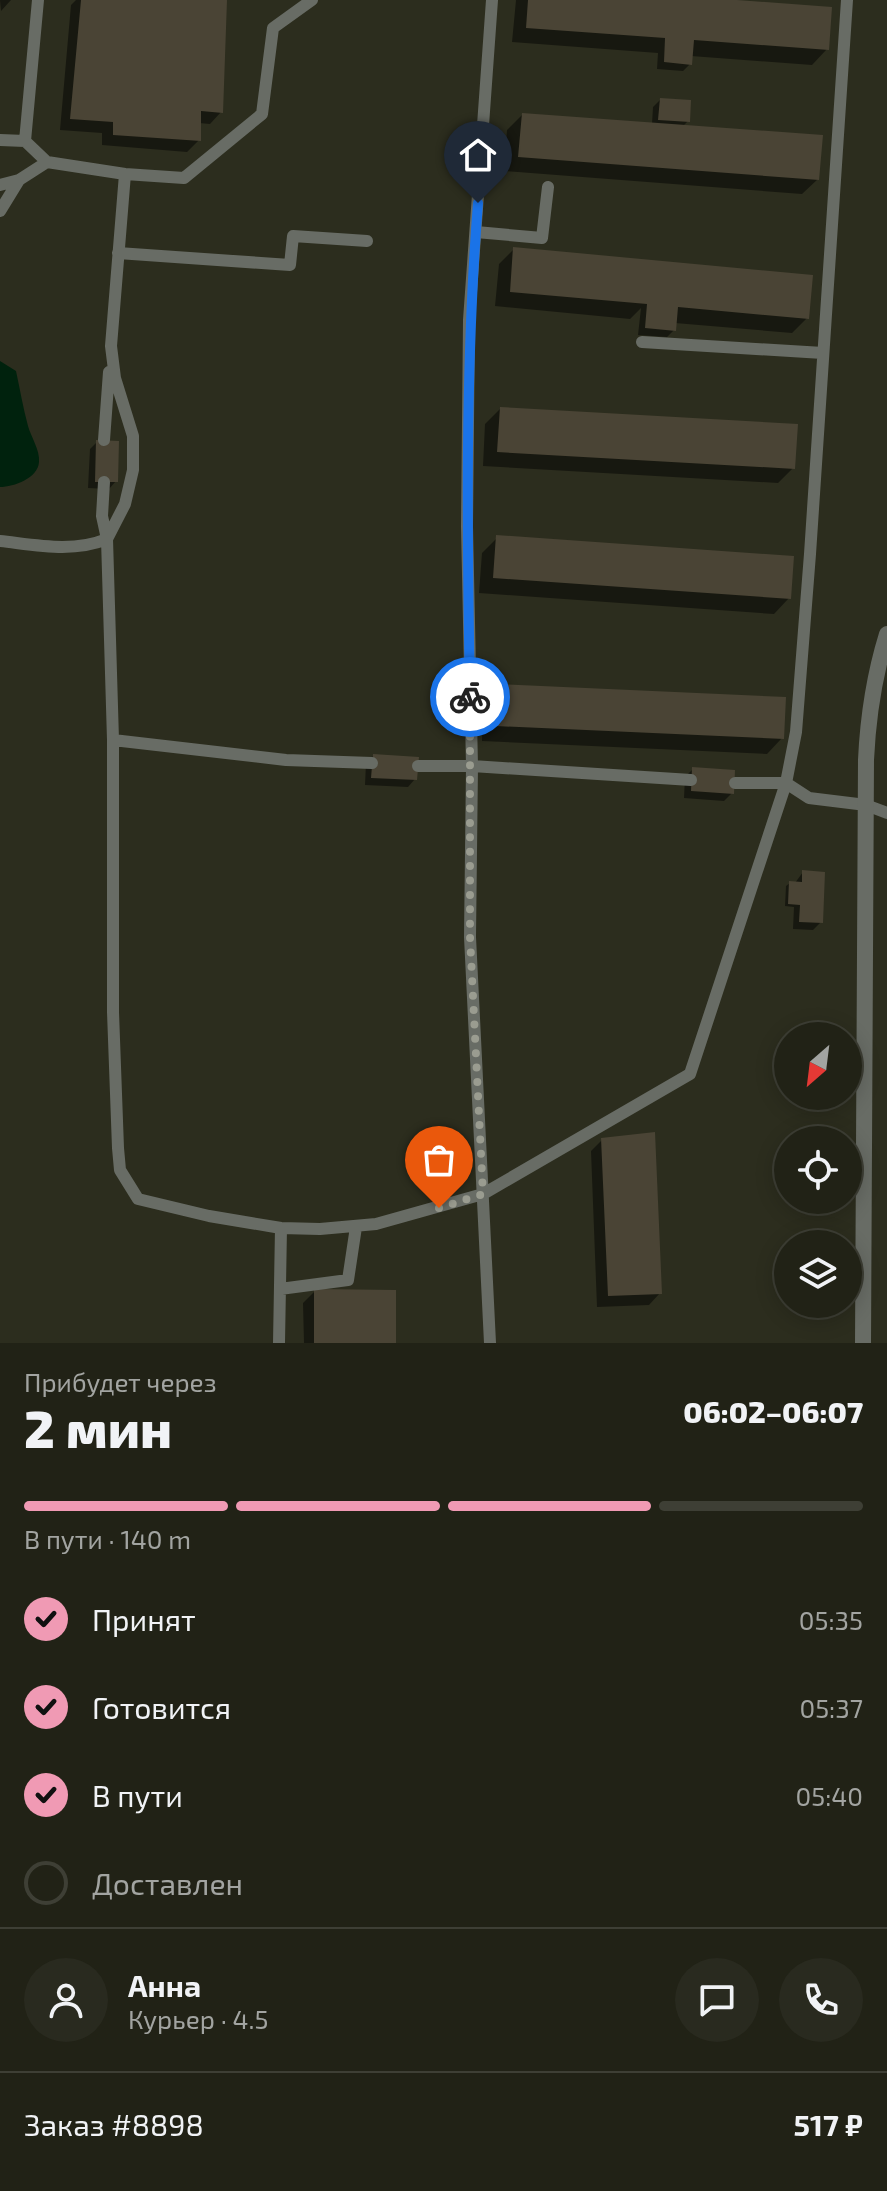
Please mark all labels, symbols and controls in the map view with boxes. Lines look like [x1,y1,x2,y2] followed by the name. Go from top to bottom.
[444,121,512,203] pin
[456,133,500,177] icon: home
[430,657,510,737] courier
[448,675,492,719] icon: bike
[774,1022,862,1110] north arrow
[774,1022,862,1318] map controls
[405,1126,473,1208] pin
[774,1126,862,1214] button: locate
[417,1138,461,1182] icon: bag
[774,1230,862,1318] button: layers
[24,1366,217,1397] text: Прибудет через
[683,1393,863,1429] text: 06:02–06:07
[24,1396,172,1458] text: 2 мин
[24,1523,191,1554] text: В пути · 140 m
[24,1597,68,1641] icon: check
[92,1601,196,1637] text: Принят
[799,1604,863,1635] text: 05:35
[24,1685,68,1729] icon: check
[92,1689,231,1725] text: Готовится
[799,1692,863,1723] text: 05:37
[24,1773,68,1817] icon: check
[92,1777,183,1813] text: В пути
[796,1780,863,1811] text: 05:40
[92,1865,243,1901] text: Доставлен
[24,1958,108,2042] button: person
[675,1958,759,2042] button: chat
[779,1958,863,2042] button: phone
[128,1967,201,2003] text: Анна
[128,2003,268,2034] text: Курьер · 4.5
[24,2106,204,2142] text: Заказ #8898
[793,2106,863,2142] text: 517 ₽

